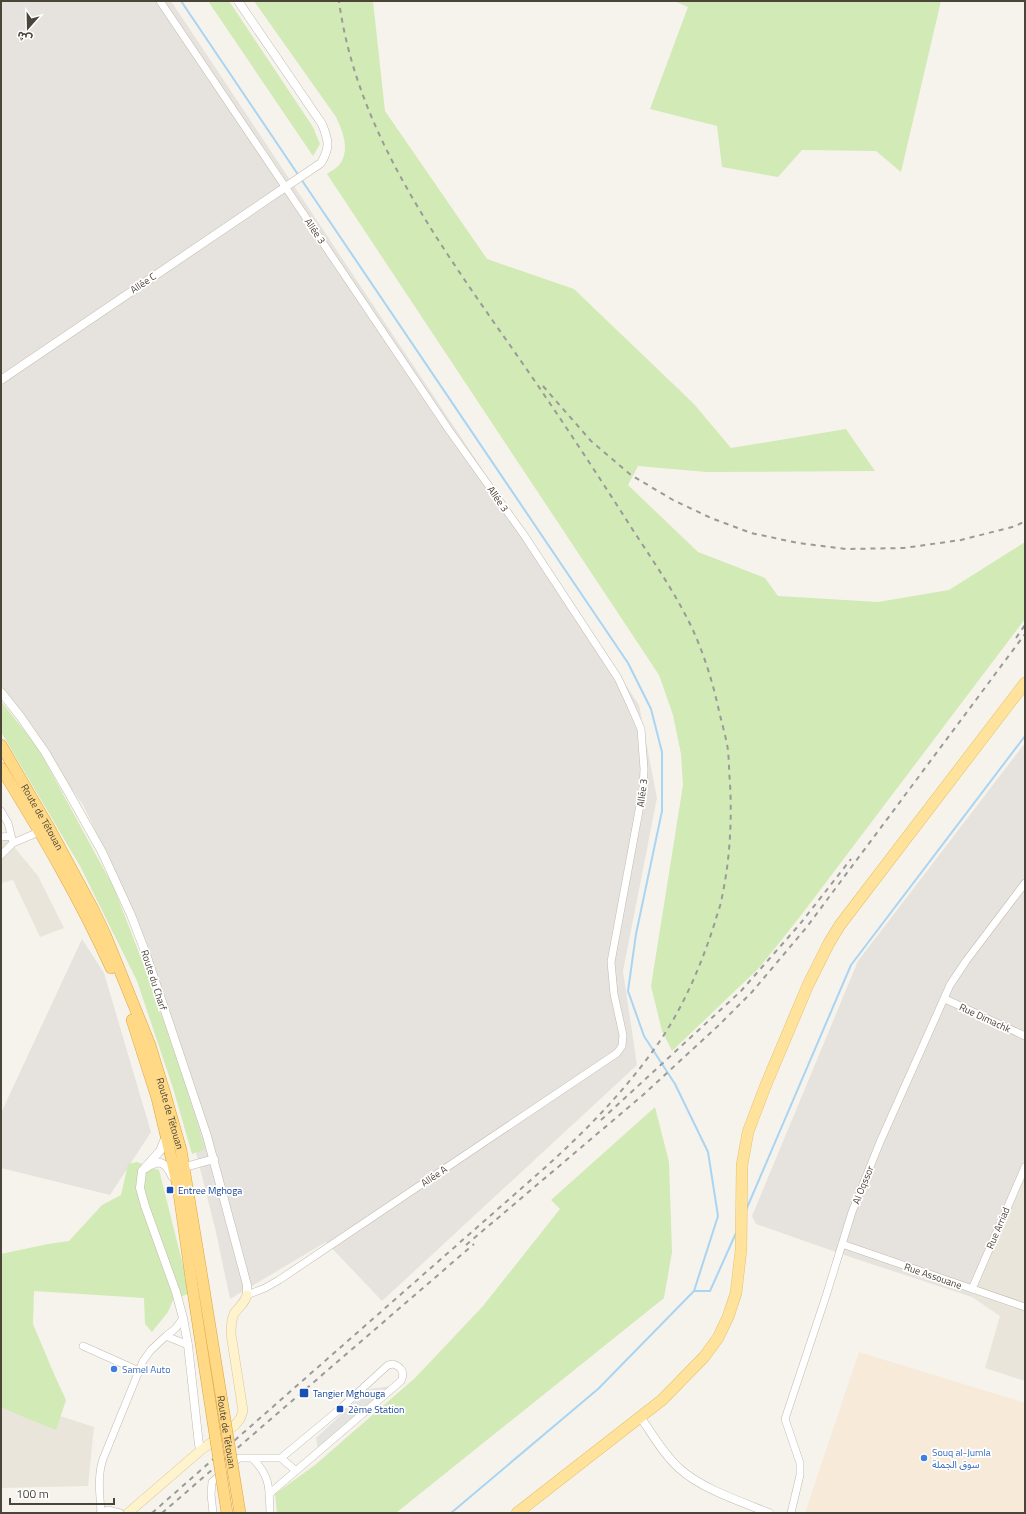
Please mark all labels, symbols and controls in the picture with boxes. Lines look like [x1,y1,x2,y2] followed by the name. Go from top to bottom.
[8,8,48,48] north arrow
[15,27,34,47] text: ش
[301,215,329,247] street label: Allée 3
[127,269,159,297] street label: Allée C
[484,483,512,515] street label: Allée 3
[633,778,651,808] street label: Allée 3
[18,781,67,853] street label: Route de Tétouan
[137,948,171,1013] street label: Route du Charf
[957,1000,1013,1037] street label: Rue Dimachk
[153,1076,188,1151] street label: Route de Tétouan
[418,1162,450,1190] street label: Allée A
[848,1163,878,1207] street label: Al Oqssor
[178,1183,242,1198] place label: Entree Mghoga
[165,1185,175,1195] marker: Entree Mghoga
[982,1205,1014,1251] street label: Rue Arriad
[902,1259,964,1293] street label: Rue Assouane
[122,1362,170,1377] place label: Samel Auto
[109,1364,119,1374] marker: Samel Auto
[313,1386,385,1401] place label: Tangier Mghouga
[298,1387,310,1399] marker: Tangier Mghouga
[214,1394,240,1470] street label: Route de Tétouan
[348,1402,404,1417] place label: 2ème Station
[335,1404,345,1414] marker: 2ème Station
[932,1445,991,1472] place label: Souq al-Jumla سوق الجملة
[919,1453,929,1463] marker: Souq al-Jumla سوق الجملة
[10,1480,114,1506] scale bar
[16,1484,49,1503] text: 100 m

